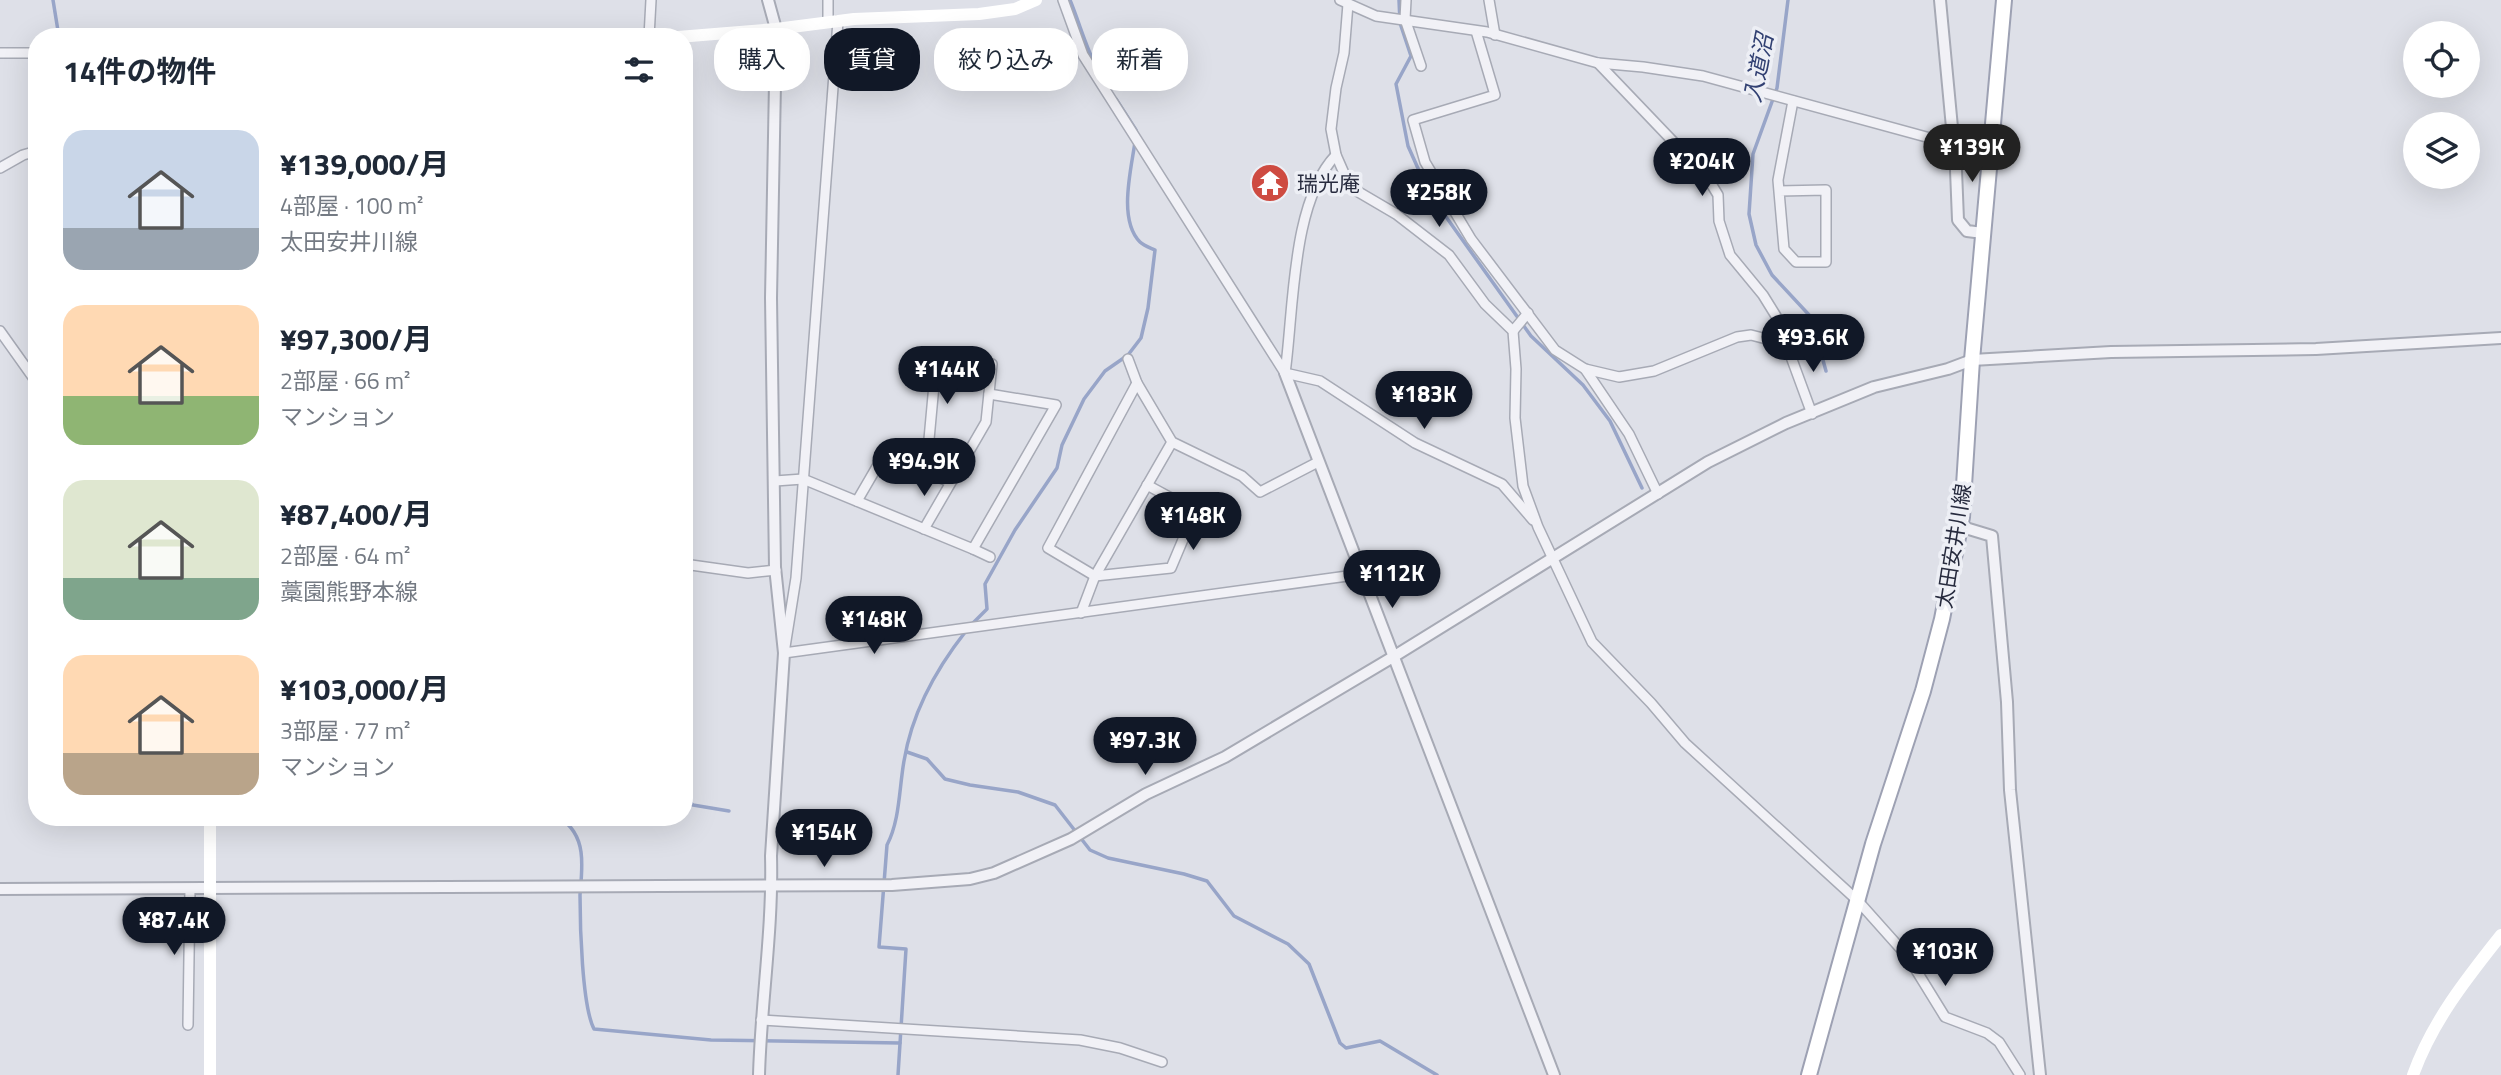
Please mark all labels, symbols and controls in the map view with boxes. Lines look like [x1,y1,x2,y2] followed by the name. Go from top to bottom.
[2403,21,2480,189] map controls
[2403,21,2480,98] button: locate
[714,28,810,91] chip: 購入
[824,28,920,91] chip: 賃貸
[934,28,1078,91] chip: 絞り込み
[1092,28,1188,91] chip: 新着
[1734,28,1782,105] water label: 入道沼
[63,48,217,94] text: 14件の物件
[620,51,658,89] icon: filters
[2403,112,2480,189] button: layers
[1923,124,2021,184] pin: ¥139K
[1939,129,2005,164] text: ¥139K
[1653,138,1751,198] pin: ¥204K
[280,141,449,187] text: ¥139,000/月
[1669,143,1735,178] text: ¥204K
[119,158,203,242] icon: home
[1249,162,1291,204] temple icon: 瑞光庵
[1297,167,1360,199] place label: 瑞光庵
[1390,170,1488,229] pin: ¥258K
[1406,174,1472,209] text: ¥258K
[280,188,423,223] text: 4部屋 · 100 m²
[280,224,418,259] text: 太田安井川線
[1756,314,1870,374] pin: ¥93.6K
[280,316,433,362] text: ¥97,300/月
[1777,319,1849,354] text: ¥93.6K
[119,333,203,417] icon: home
[898,346,996,406] pin: ¥144K
[914,351,980,386] text: ¥144K
[280,363,410,398] text: 2部屋 · 66 m²
[1375,372,1473,431] pin: ¥183K
[1391,376,1457,411] text: ¥183K
[280,399,395,434] text: マンション
[867,438,981,498] pin: ¥94.9K
[888,443,960,478] text: ¥94.9K
[1927,481,1979,611] street label: 太田安井川線
[280,491,433,537] text: ¥87,400/月
[1144,492,1242,552] pin: ¥148K
[1160,497,1226,532] text: ¥148K
[119,508,203,592] icon: home
[280,538,410,573] text: 2部屋 · 64 m²
[1343,550,1441,610] pin: ¥112K
[1359,555,1425,590] text: ¥112K
[280,574,418,609] text: 藁園熊野本線
[825,596,923,656] pin: ¥148K
[841,601,907,636] text: ¥148K
[280,666,449,712] text: ¥103,000/月
[119,683,203,767] icon: home
[280,713,410,748] text: 3部屋 · 77 m²
[1088,718,1202,777] pin: ¥97.3K
[1109,722,1181,757] text: ¥97.3K
[280,749,395,784] text: マンション
[775,810,873,869] pin: ¥154K
[791,814,857,849] text: ¥154K
[117,898,231,957] pin: ¥87.4K
[138,902,210,937] text: ¥87.4K
[1896,928,1994,988] pin: ¥103K
[1912,933,1978,968] text: ¥103K

